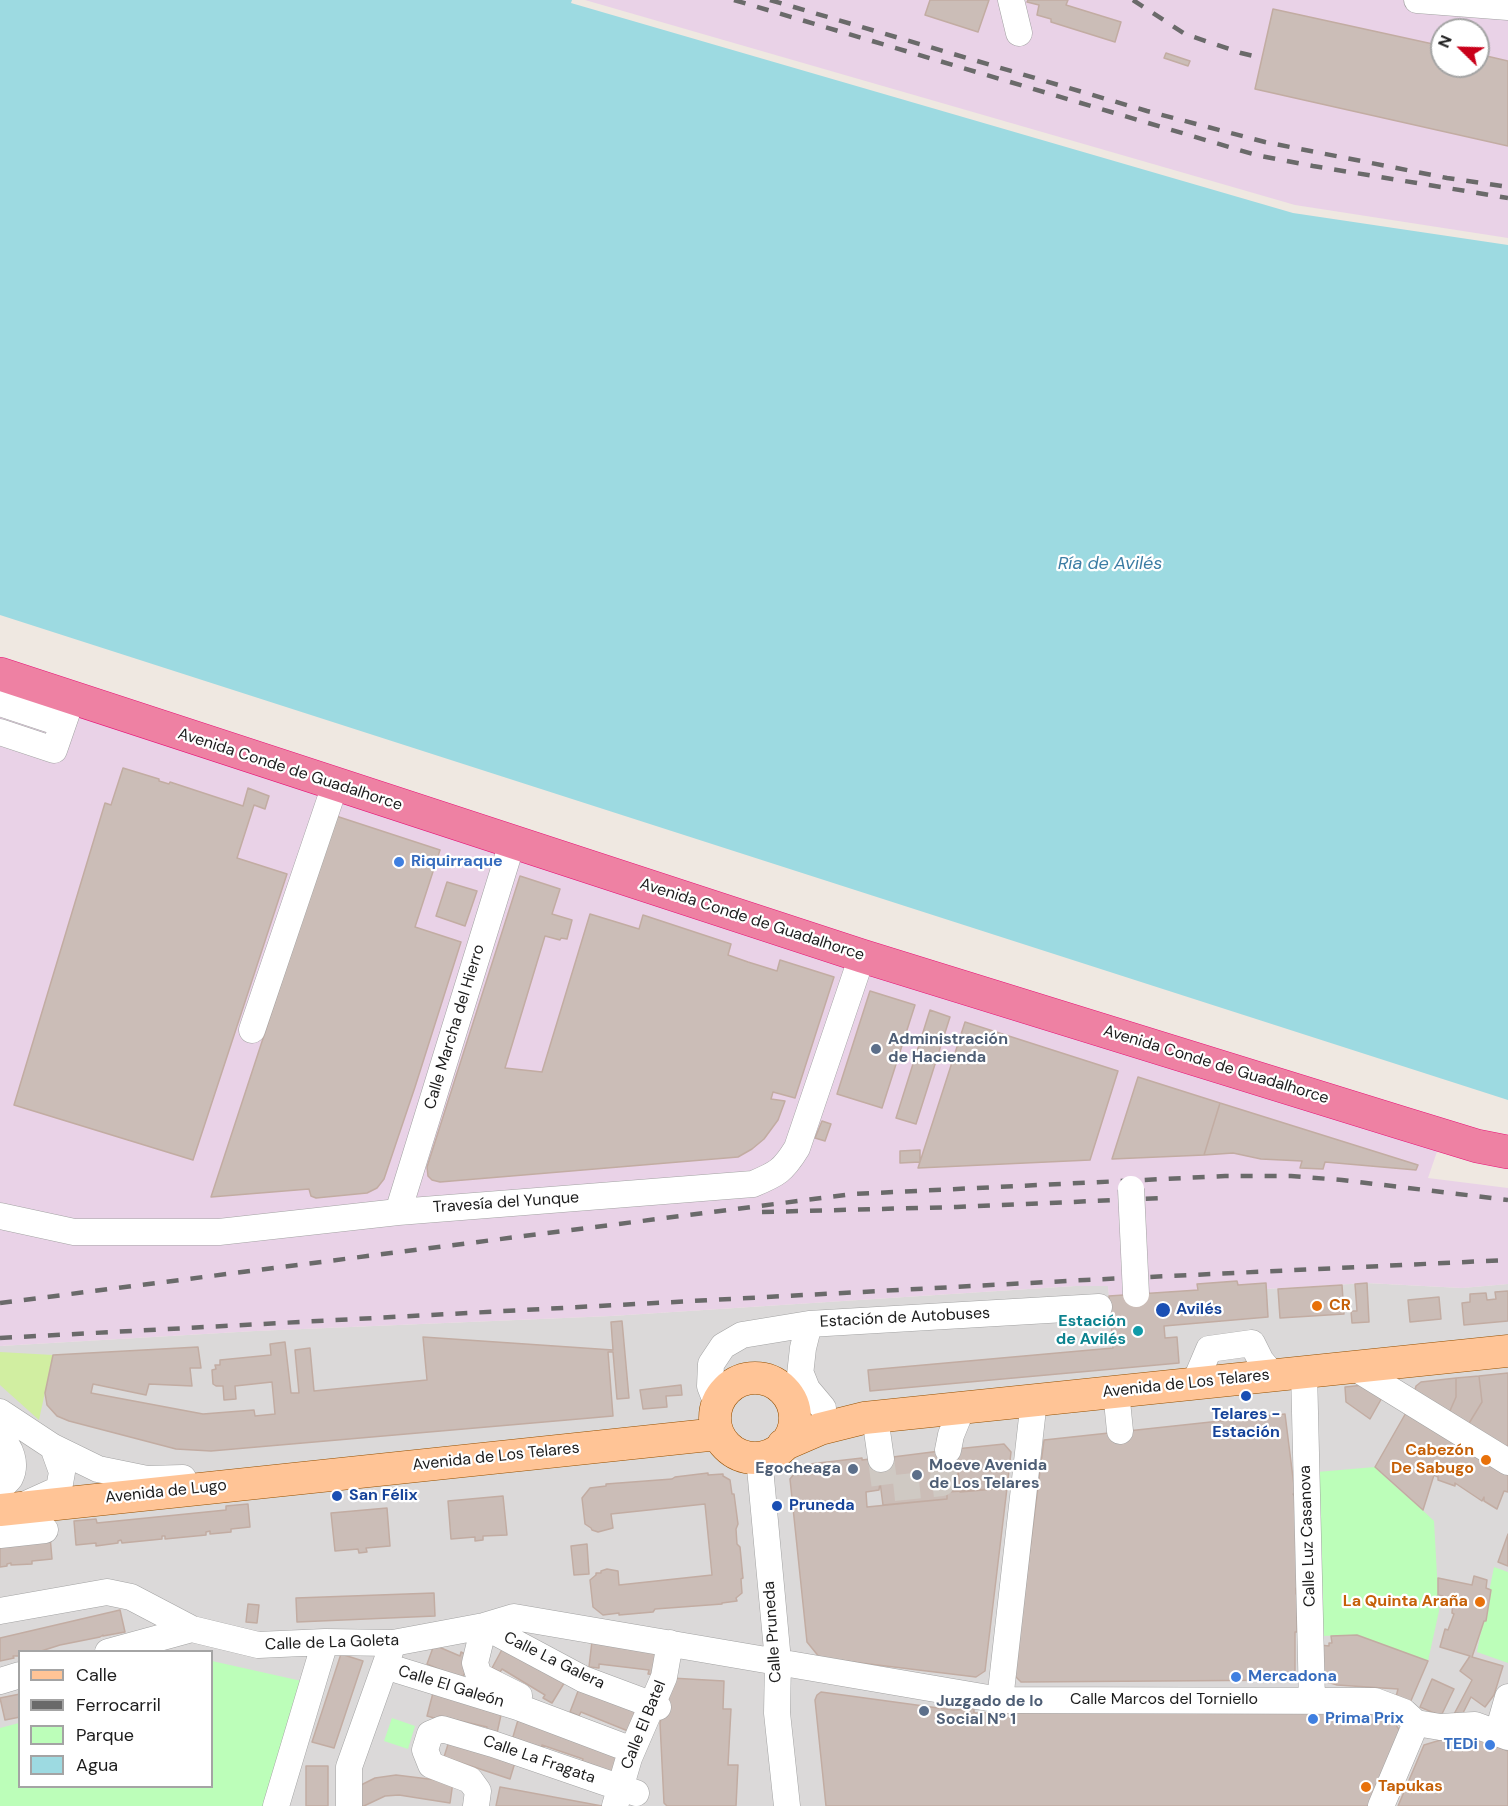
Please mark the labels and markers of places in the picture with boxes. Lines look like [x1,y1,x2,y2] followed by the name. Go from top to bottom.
[411,852,503,872] place label: Riquirraque
[392,855,406,869] marker: Riquirraque
[888,1030,1008,1068] place label: Administración de Hacienda
[869,1042,883,1056] marker: Administración de Hacienda
[1329,1296,1351,1316] place label: CR
[1310,1299,1324,1313] marker: CR
[1176,1300,1222,1320] place label: Avilés
[1154,1301,1172,1319] marker: Avilés
[1056,1312,1126,1350] place label: Estación de Avilés
[1131,1324,1145,1338] marker: Estación de Avilés
[1239,1389,1253,1403] marker: Telares - Estación
[1212,1405,1280,1443] place label: Telares - Estación
[1391,1441,1474,1479] place label: Cabezón De Sabugo
[1479,1453,1493,1467] marker: Cabezón De Sabugo
[929,1456,1047,1494] place label: Moeve Avenida de Los Telares
[755,1459,841,1479] place label: Egocheaga
[846,1462,860,1476] marker: Egocheaga
[910,1468,924,1482] marker: Moeve Avenida de Los Telares
[349,1486,418,1506] place label: San Félix
[330,1489,344,1503] marker: San Félix
[789,1496,855,1516] place label: Pruneda
[770,1499,784,1513] marker: Pruneda
[1343,1592,1468,1612] place label: La Quinta Araña
[1473,1595,1487,1609] marker: La Quinta Araña
[1248,1667,1337,1687] place label: Mercadona
[1229,1670,1243,1684] marker: Mercadona
[936,1692,1043,1730] place label: Juzgado de lo Social Nº 1
[917,1704,931,1718] marker: Juzgado de lo Social Nº 1
[1325,1709,1404,1729] place label: Prima Prix
[1306,1712,1320,1726] marker: Prima Prix
[1443,1735,1478,1755] place label: TEDi
[1483,1738,1497,1752] marker: TEDi
[1378,1777,1443,1797] place label: Tapukas
[1359,1780,1373,1794] marker: Tapukas

